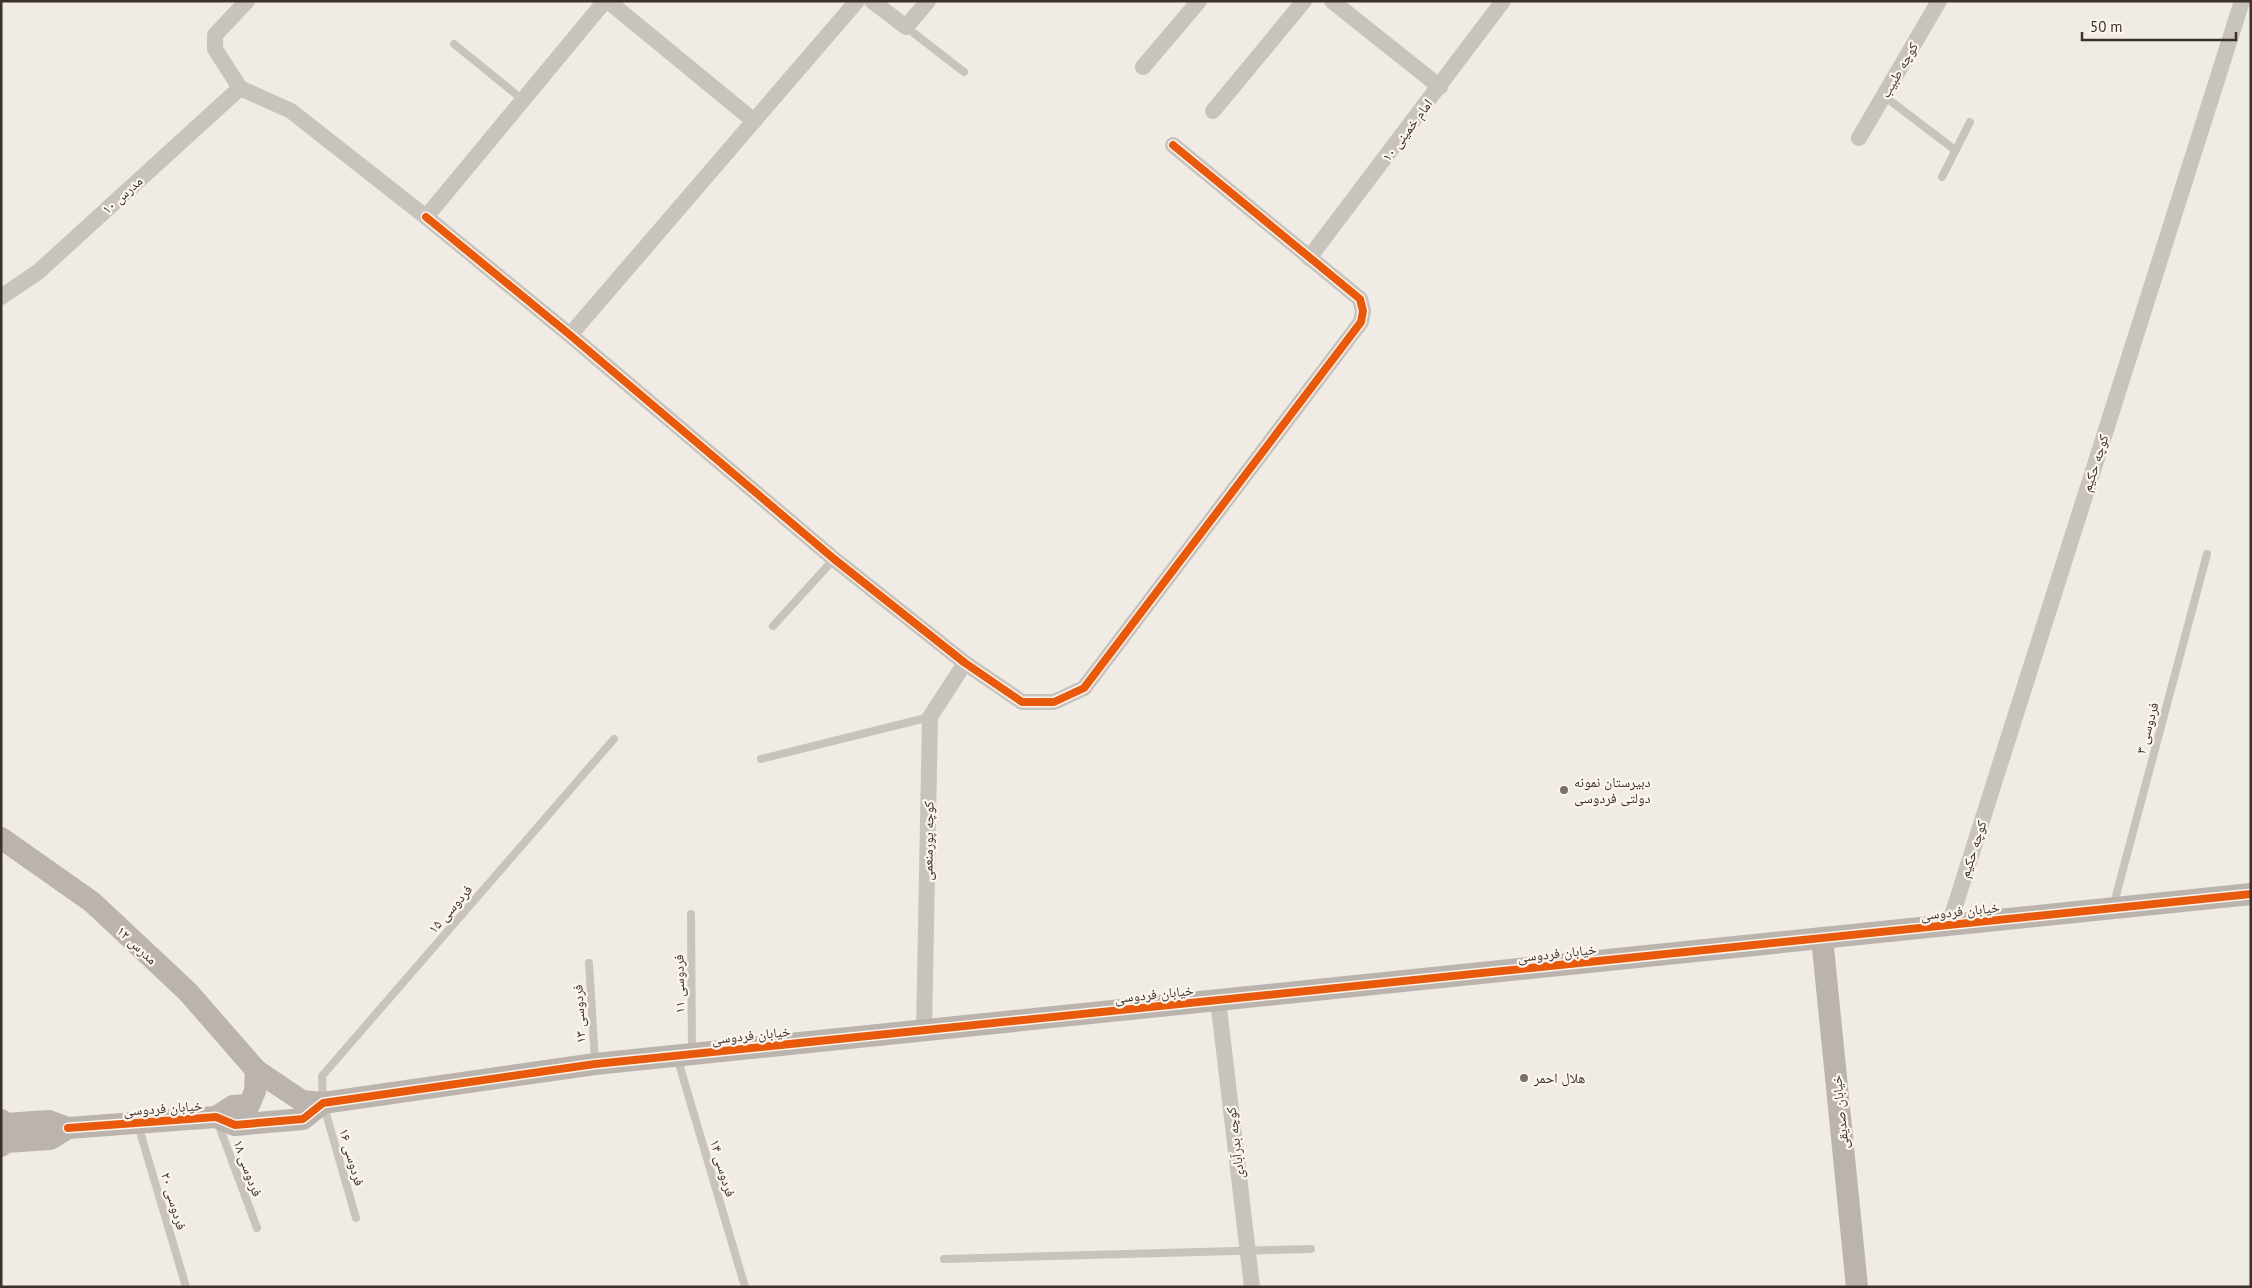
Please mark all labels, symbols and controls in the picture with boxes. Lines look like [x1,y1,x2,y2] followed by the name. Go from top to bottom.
[2082,10,2236,42] scale bar
[2090,17,2123,36] text: 50 m
[1876,39,1922,101] street label: کوچه طبیب
[1378,95,1437,165] street label: امام خمینی ۱۰
[98,172,146,218] street label: مدرس ۱۰
[2077,432,2114,494] street label: کوچه حکیم
[2131,700,2163,756] street label: فردوسی ۳
[1574,773,1651,807] place label: دبیرستان نمونه دولتی فردوسی
[1558,784,1570,796] marker: دبیرستان نمونه دولتی فردوسی
[918,801,938,881] street label: کوچه پورمنعمی
[1955,818,1992,880] street label: کوچه حکیم
[424,881,476,937] street label: فردوسی ۱۵
[1920,898,2001,924] street label: خیابان فردوسی
[113,922,161,968] street label: مدرس ۱۲
[1517,940,1598,966] street label: خیابان فردوسی
[669,954,689,1014] street label: فردوسی ۱۱
[1114,981,1195,1007] street label: خیابان فردوسی
[568,984,590,1044] street label: فردوسی ۱۳
[711,1022,792,1048] street label: خیابان فردوسی
[1533,1069,1585,1087] place label: هلال احمر
[1518,1072,1530,1084] marker: هلال احمر
[1827,1074,1853,1150] street label: خیابان صدیقی
[123,1096,203,1120] street label: خیابان فردوسی
[1222,1106,1248,1180] street label: کوچه بدرآبادی
[335,1126,369,1188] street label: فردوسی ۱۶
[229,1137,267,1199] street label: فردوسی ۱۸
[706,1137,740,1199] street label: فردوسی ۱۴
[157,1170,191,1232] street label: فردوسی ۲۰

